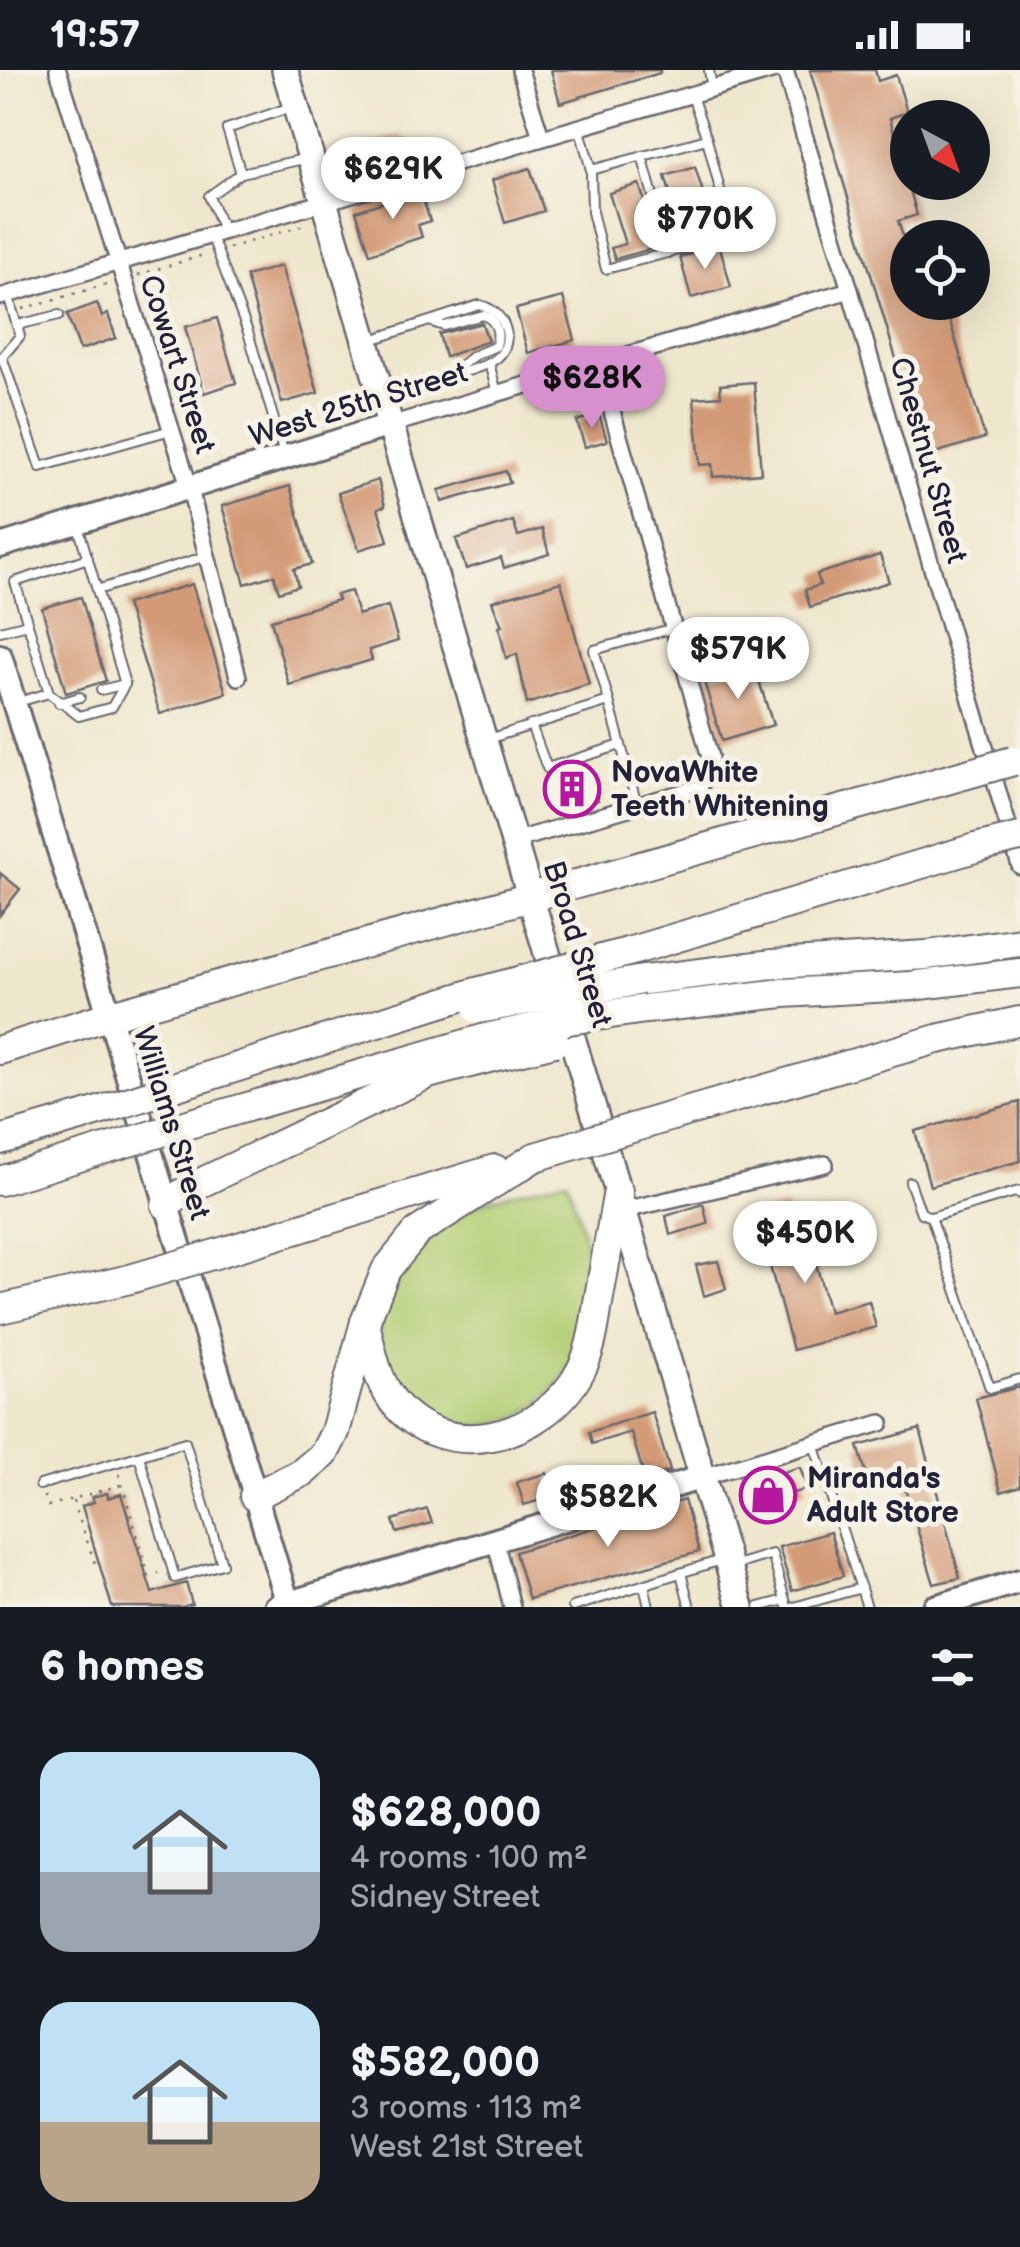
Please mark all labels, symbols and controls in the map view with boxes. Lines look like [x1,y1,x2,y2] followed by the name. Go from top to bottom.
[50,13,140,58] text: 19:57
[890,100,990,200] north arrow
[890,100,990,320] map controls
[323,137,463,222] pin: $629K
[343,150,443,189] text: $629K
[635,187,775,272] pin: $770K
[656,200,754,239] text: $770K
[890,220,990,320] button: locate
[131,271,223,458] street label: Cowart Street
[522,346,662,431] pin: $628K
[881,353,975,567] street label: Chestnut Street
[245,355,472,455] street label: West 25th Street
[542,359,642,398] text: $628K
[668,617,808,702] pin: $579K
[689,630,787,669] text: $579K
[611,755,829,825] place label: NovaWhite Teeth Whitening
[542,759,602,819] building icon: NovaWhite Teeth Whitening
[535,857,619,1032] street label: Broad Street
[125,1022,217,1224] street label: Williams Street
[735,1201,875,1286] pin: $450K
[755,1214,855,1253] text: $450K
[806,1461,959,1531] place label: Miranda's Adult Store
[538,1465,678,1550] pin: $582K
[738,1465,798,1525] shop icon: Miranda's Adult Store
[558,1478,658,1517] text: $582K
[925,1640,980,1695] icon: filters
[40,1642,204,1693] text: 6 homes
[350,1788,541,1839] text: $628,000
[120,1792,240,1912] icon: home
[350,1839,588,1878] text: 4 rooms · 100 m²
[350,1878,540,1917] text: Sidney Street
[350,2038,540,2089] text: $582,000
[120,2042,240,2162] icon: home
[350,2089,582,2128] text: 3 rooms · 113 m²
[350,2128,583,2167] text: West 21st Street

